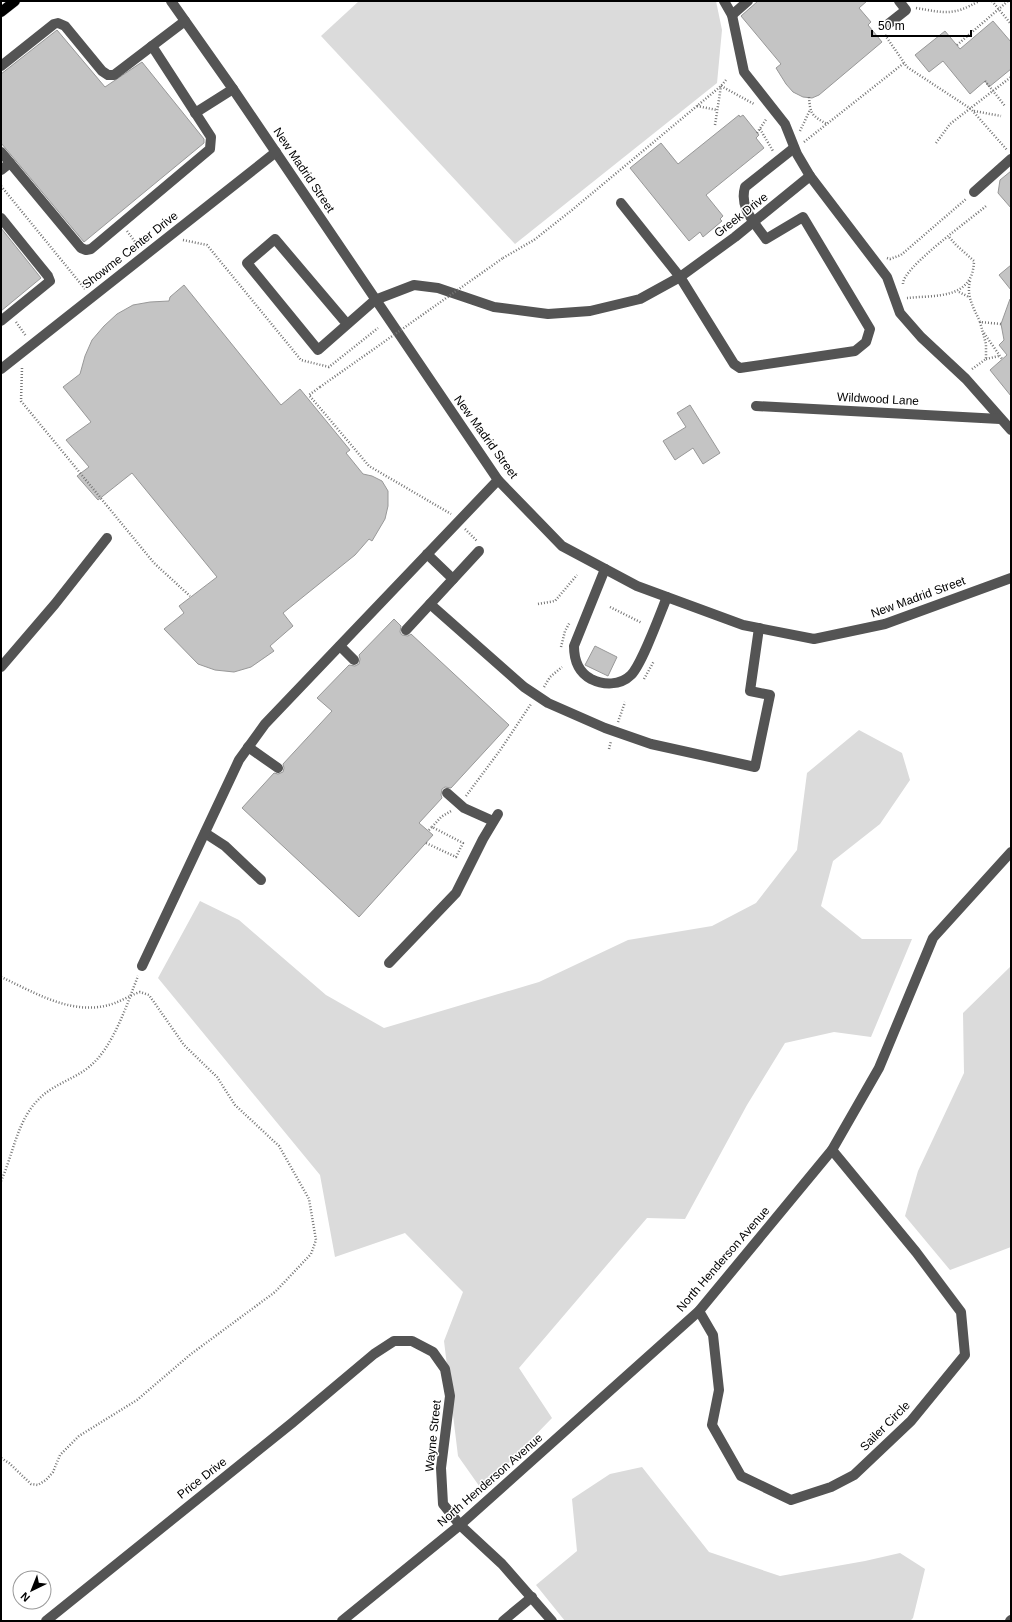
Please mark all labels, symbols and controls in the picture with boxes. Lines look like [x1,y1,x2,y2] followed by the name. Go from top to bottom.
[872,12,971,38] scale bar
[878,19,905,33] text: 50 m
[270,125,338,216] street label: New Madrid Street
[711,190,771,240] street label: Greek Drive
[79,208,181,292] street label: Showme Center Drive
[837,390,920,408] street label: Wildwood Lane
[451,393,521,482] street label: New Madrid Street
[869,573,968,621] street label: New Madrid Street
[674,1203,773,1314] street label: North Henderson Avenue
[857,1398,913,1454] street label: Sailer Circle
[422,1399,444,1473] street label: Wayne Street
[435,1430,546,1529] street label: North Henderson Avenue
[175,1454,230,1502] street label: Price Drive
[12,1570,52,1610] north arrow
[18,1590,32,1604] text: N

